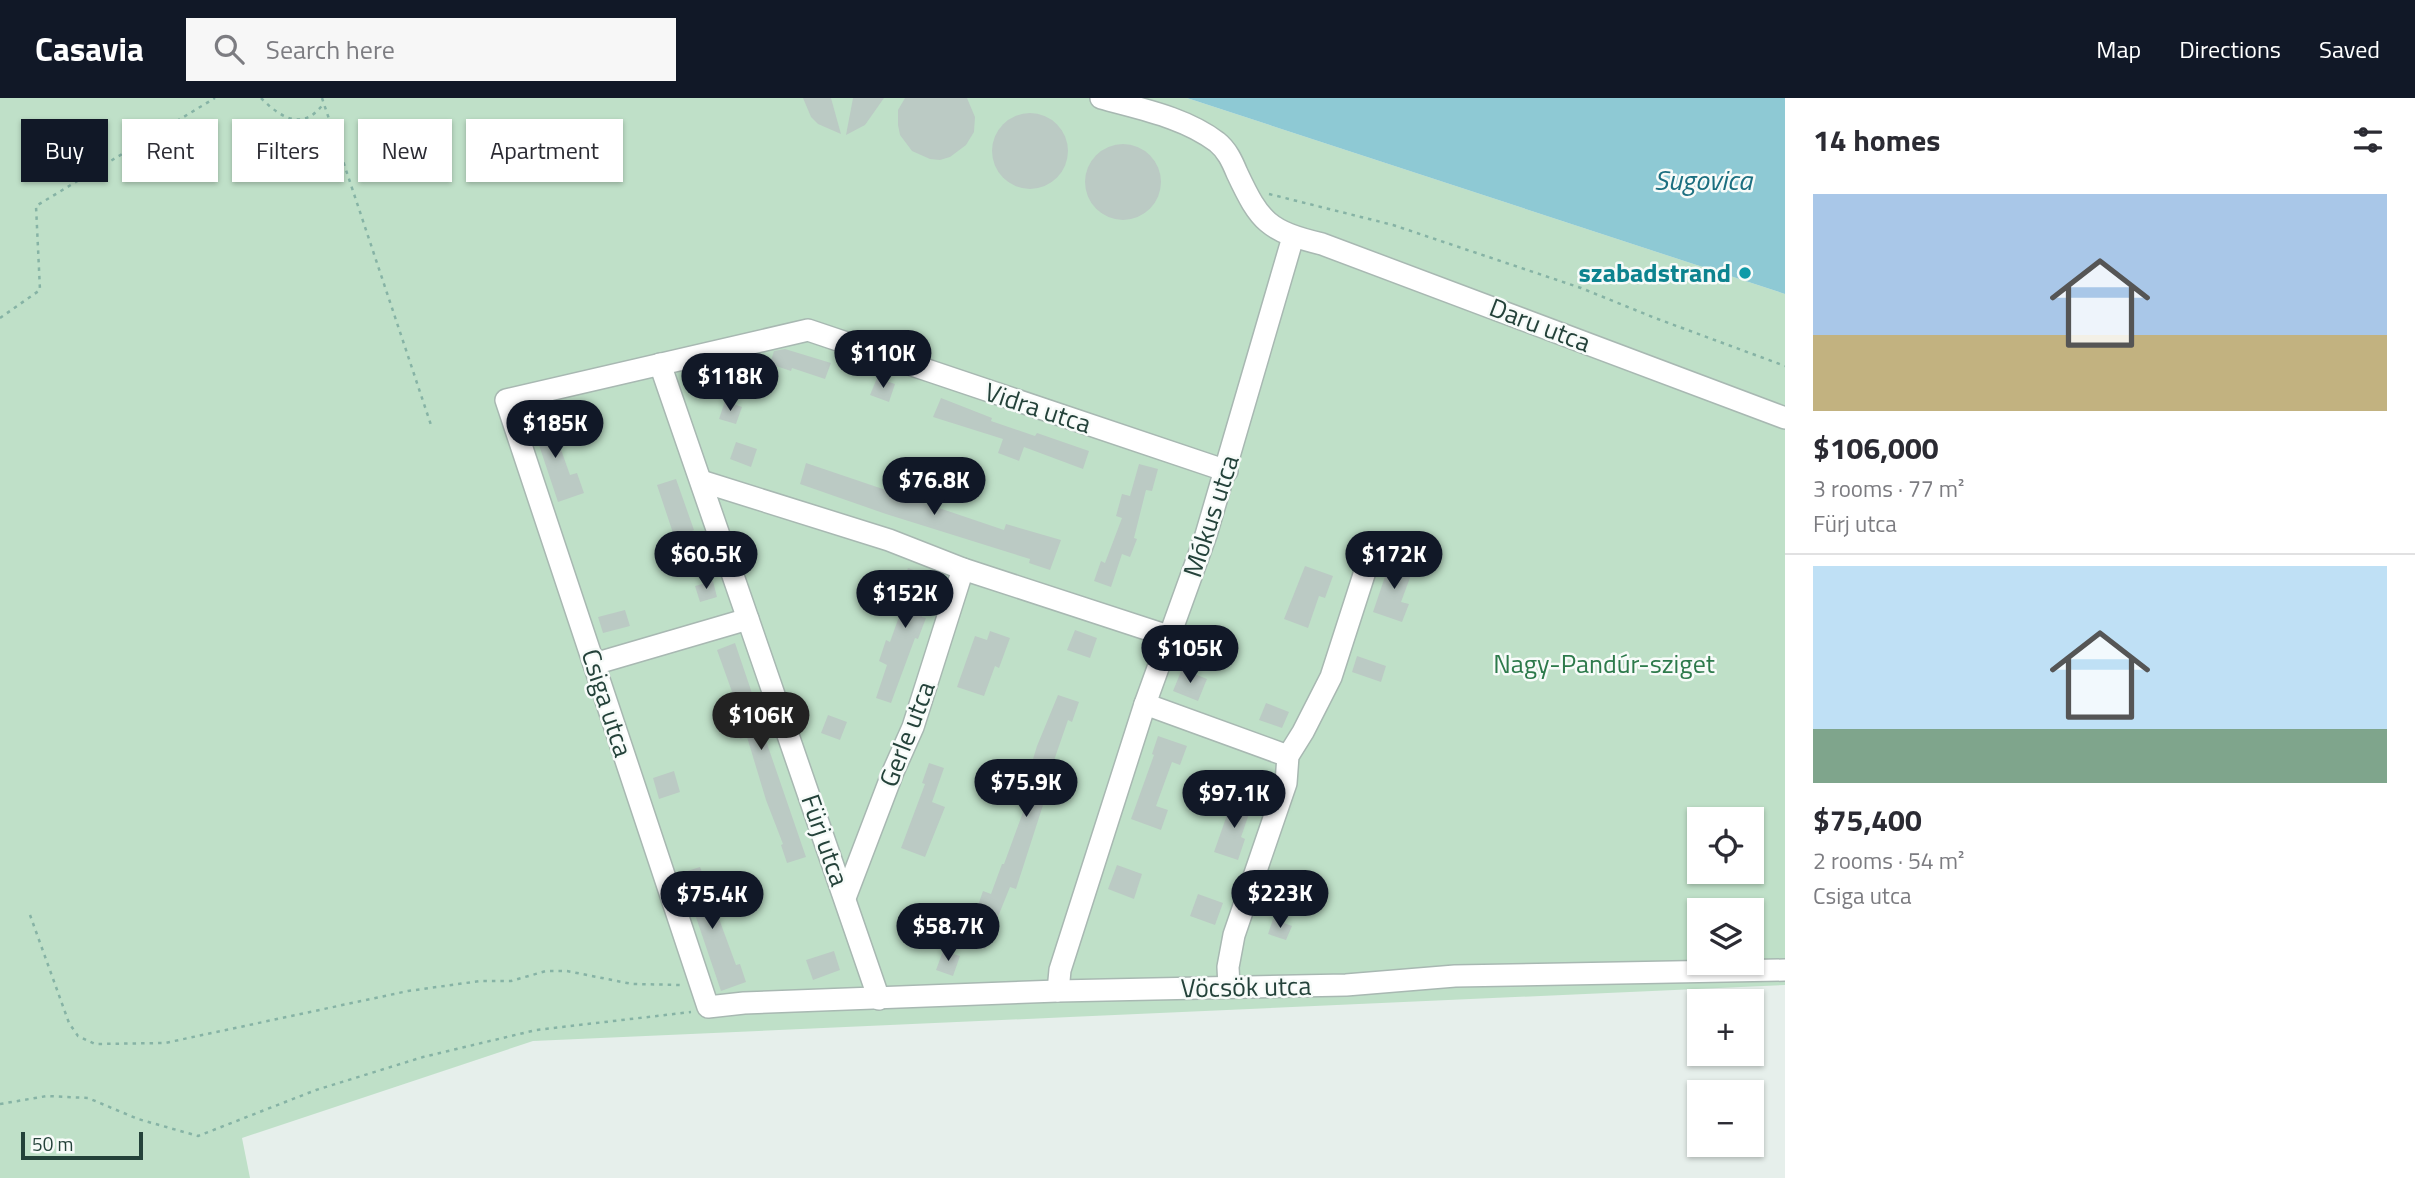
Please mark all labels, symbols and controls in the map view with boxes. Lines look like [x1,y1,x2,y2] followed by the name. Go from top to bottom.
[186,18,676,81] search box
[35,24,144,74] text: Casavia
[210,30,248,68] icon: search
[266,30,395,69] text: Search here
[2096,31,2141,67] text: Map
[2179,31,2281,67] text: Directions
[2319,31,2380,67] text: Saved
[1813,117,1940,163] text: 14 homes
[21,119,108,182] chip: Buy
[122,119,218,182] chip: Rent
[232,119,344,182] chip: Filters
[358,119,452,182] chip: New
[466,119,623,182] chip: Apartment
[2349,121,2387,159] icon: filters
[1654,158,1754,201] water label: Sugovica
[2037,240,2163,366] icon: home
[1579,253,1731,292] place label: szabadstrand
[1737,265,1753,281] marker: szabadstrand
[1484,287,1596,362] street label: Daru utca
[834,330,932,390] pin: $110K
[850,335,916,370] text: $110K
[681,354,779,413] pin: $118K
[697,358,763,393] text: $118K
[980,372,1096,443] street label: Vidra utca
[506,400,604,460] pin: $185K
[522,405,588,440] text: $185K
[1813,425,1939,471] text: $106,000
[1172,450,1249,582] street label: Mókus utca
[877,458,991,517] pin: $76.8K
[898,462,970,497] text: $76.8K
[1813,471,1964,506] text: 3 rooms · 77 m²
[1813,506,1897,541] text: Fürj utca
[649,532,763,591] pin: $60.5K
[1345,532,1443,591] pin: $172K
[670,536,742,571] text: $60.5K
[1361,536,1427,571] text: $172K
[856,570,954,630] pin: $152K
[872,575,938,610] text: $152K
[2037,612,2163,738] icon: home
[1141,626,1239,685] pin: $105K
[1157,630,1223,665] text: $105K
[572,644,643,762] street label: Csiga utca
[1493,644,1715,683] park label: Nagy-Pandúr-sziget
[869,675,945,792] street label: Gerle utca
[712,692,810,752] pin: $106K
[728,697,794,732] text: $106K
[969,760,1083,819] pin: $75.9K
[990,764,1062,799] text: $75.9K
[1177,770,1291,830] pin: $97.1K
[1198,775,1270,810] text: $97.1K
[792,789,859,891] street label: Fürj utca
[1813,797,1922,843] text: $75,400
[1687,807,1764,1157] map controls
[1687,807,1764,884] button: locate
[1813,843,1964,878] text: 2 rooms · 54 m²
[1231,870,1329,930] pin: $223K
[655,872,769,931] pin: $75.4K
[1247,875,1313,910] text: $223K
[676,876,748,911] text: $75.4K
[1813,878,1912,913] text: Csiga utca
[1687,898,1764,975] button: layers
[891,904,1005,963] pin: $58.7K
[912,908,984,943] text: $58.7K
[1180,966,1312,1007] street label: Vöcsök utca
[1687,989,1764,1066] button: +
[1687,1080,1764,1157] button: −
[21,1129,144,1161] scale bar
[32,1129,73,1158] text: 50 m

